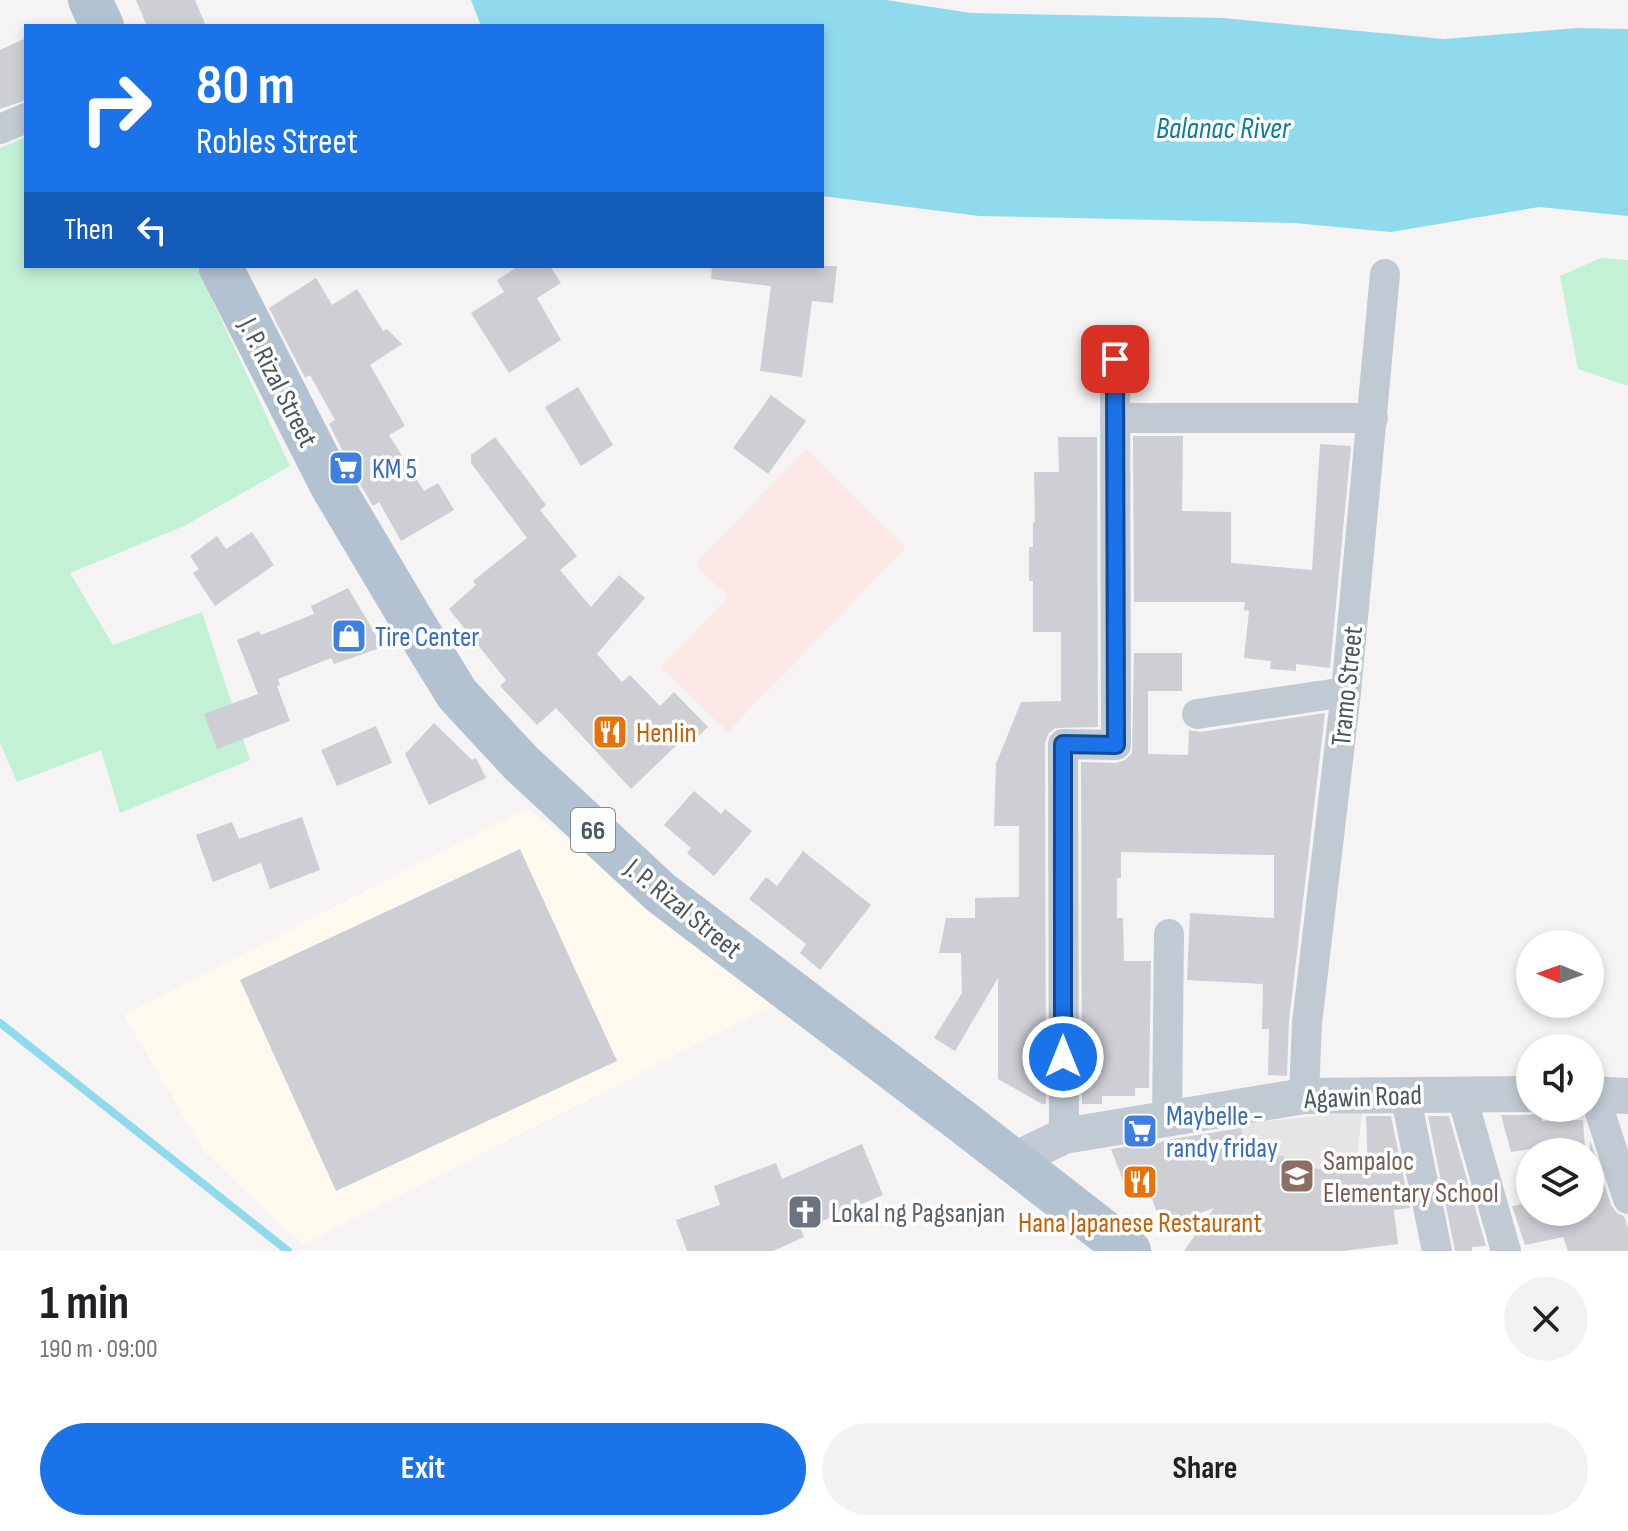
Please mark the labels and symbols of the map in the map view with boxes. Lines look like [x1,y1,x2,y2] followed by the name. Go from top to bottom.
[1156,111,1292,147] water label: Balanac River
[231,312,324,453] street label: J. P. Rizal Street
[1081,325,1149,393] pin
[327,449,365,487] supermarket icon: KM 5
[372,453,417,486] place label: KM 5
[330,617,368,655] shop icon: Tire Center
[375,621,479,654] place label: Tire Center
[1325,624,1370,748] street label: Tramo Street
[591,713,629,751] restaurant icon: Henlin
[636,717,696,750] place label: Henlin
[571,808,615,852] road number: 66
[617,852,748,966] street label: J. P. Rizal Street
[1516,930,1604,1018] north arrow
[1021,1015,1105,1099] position arrow
[1303,1079,1423,1116] street label: Agawin Road
[1166,1100,1278,1165] place label: Maybelle - randy friday
[1121,1112,1159,1150] supermarket icon: Maybelle - randy friday
[1323,1145,1499,1210] place label: Sampaloc Elementary School
[1278,1157,1316,1195] school or university icon: Sampaloc Elementary School
[1121,1163,1159,1201] restaurant icon: Hana Japanese Restaurant
[786,1193,824,1231] church icon: Lokal ng Pagsanjan
[831,1197,1005,1230] place label: Lokal ng Pagsanjan
[1018,1207,1262,1240] place label: Hana Japanese Restaurant

